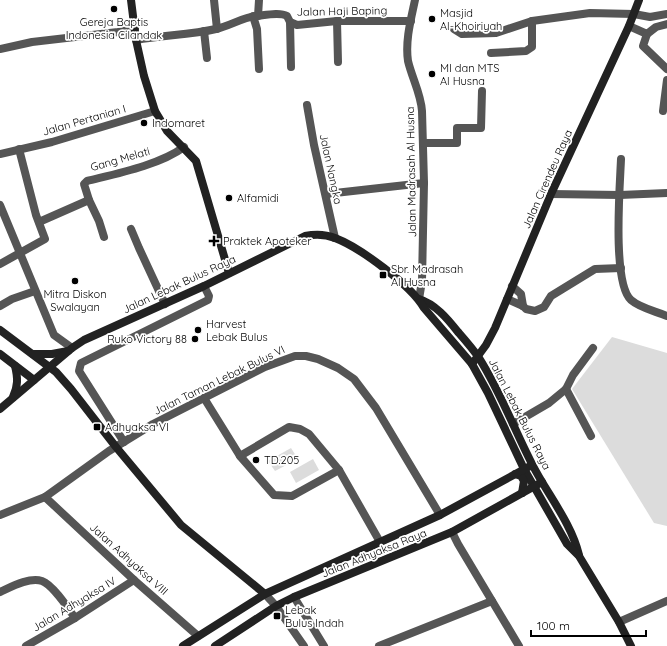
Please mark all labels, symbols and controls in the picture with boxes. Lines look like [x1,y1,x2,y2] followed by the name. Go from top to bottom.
[297,3,387,19] street label: Jalan Haji Baping
[109,4,119,14] marker: Gereja Baptis Indonesia Cilandak
[440,6,502,33] place label: Masjid Al-Khoiriyah
[427,14,437,24] marker: Masjid Al-Khoiriyah
[66,15,162,42] place label: Gereja Baptis Indonesia Cilandak
[440,61,499,88] place label: MI dan MTS Al Husna
[427,69,437,79] marker: MI dan MTS Al Husna
[41,101,127,139] street label: Jalan Pertanian I
[403,106,419,238] street label: Jalan Madrasah Al Husna
[152,116,205,130] place label: Indomaret
[139,118,149,128] marker: Indomaret
[519,127,575,231] street label: Jalan Cirendeu Raya
[317,132,345,206] street label: Jalan Nangka
[89,144,151,174] street label: Gang Melati
[237,191,279,205] place label: Alfamidi
[224,193,234,203] marker: Alfamidi
[223,234,312,248] place label: Praktek Apoteker
[208,235,220,247] marker: Praktek Apoteker
[120,252,238,316] street label: Jalan Lebak Bulus Raya
[391,262,463,289] place label: Sbr. Madrasah Al Husna
[378,270,388,280] marker: Sbr. Madrasah Al Husna
[70,276,80,286] marker: Mitra Diskon Swalayan
[43,287,107,314] place label: Mitra Diskon Swalayan
[206,317,268,344] place label: Harvest Lebak Bulus
[193,325,203,335] marker: Harvest Lebak Bulus
[107,332,187,346] place label: Ruko Victory 88
[190,334,200,344] marker: Ruko Victory 88
[151,342,287,418] street label: Jalan Taman Lebak Bulus VI
[486,356,554,472] street label: Jalan Lebak Bulus Raya
[105,420,169,434] place label: Adhyaksa VI
[92,422,102,432] marker: Adhyaksa VI
[264,453,299,467] place label: TD.205
[251,455,261,465] marker: TD.205
[87,520,171,598] street label: Jalan Adhyaksa VIII
[319,526,429,580] street label: Jalan Adhyaksa Raya
[30,573,118,635] street label: Jalan Adhyaksa IV
[285,603,344,630] place label: Lebak Bulus Indah
[272,611,282,621] marker: Lebak Bulus Indah
[531,612,646,638] scale bar
[537,618,570,633] text: 100 m

